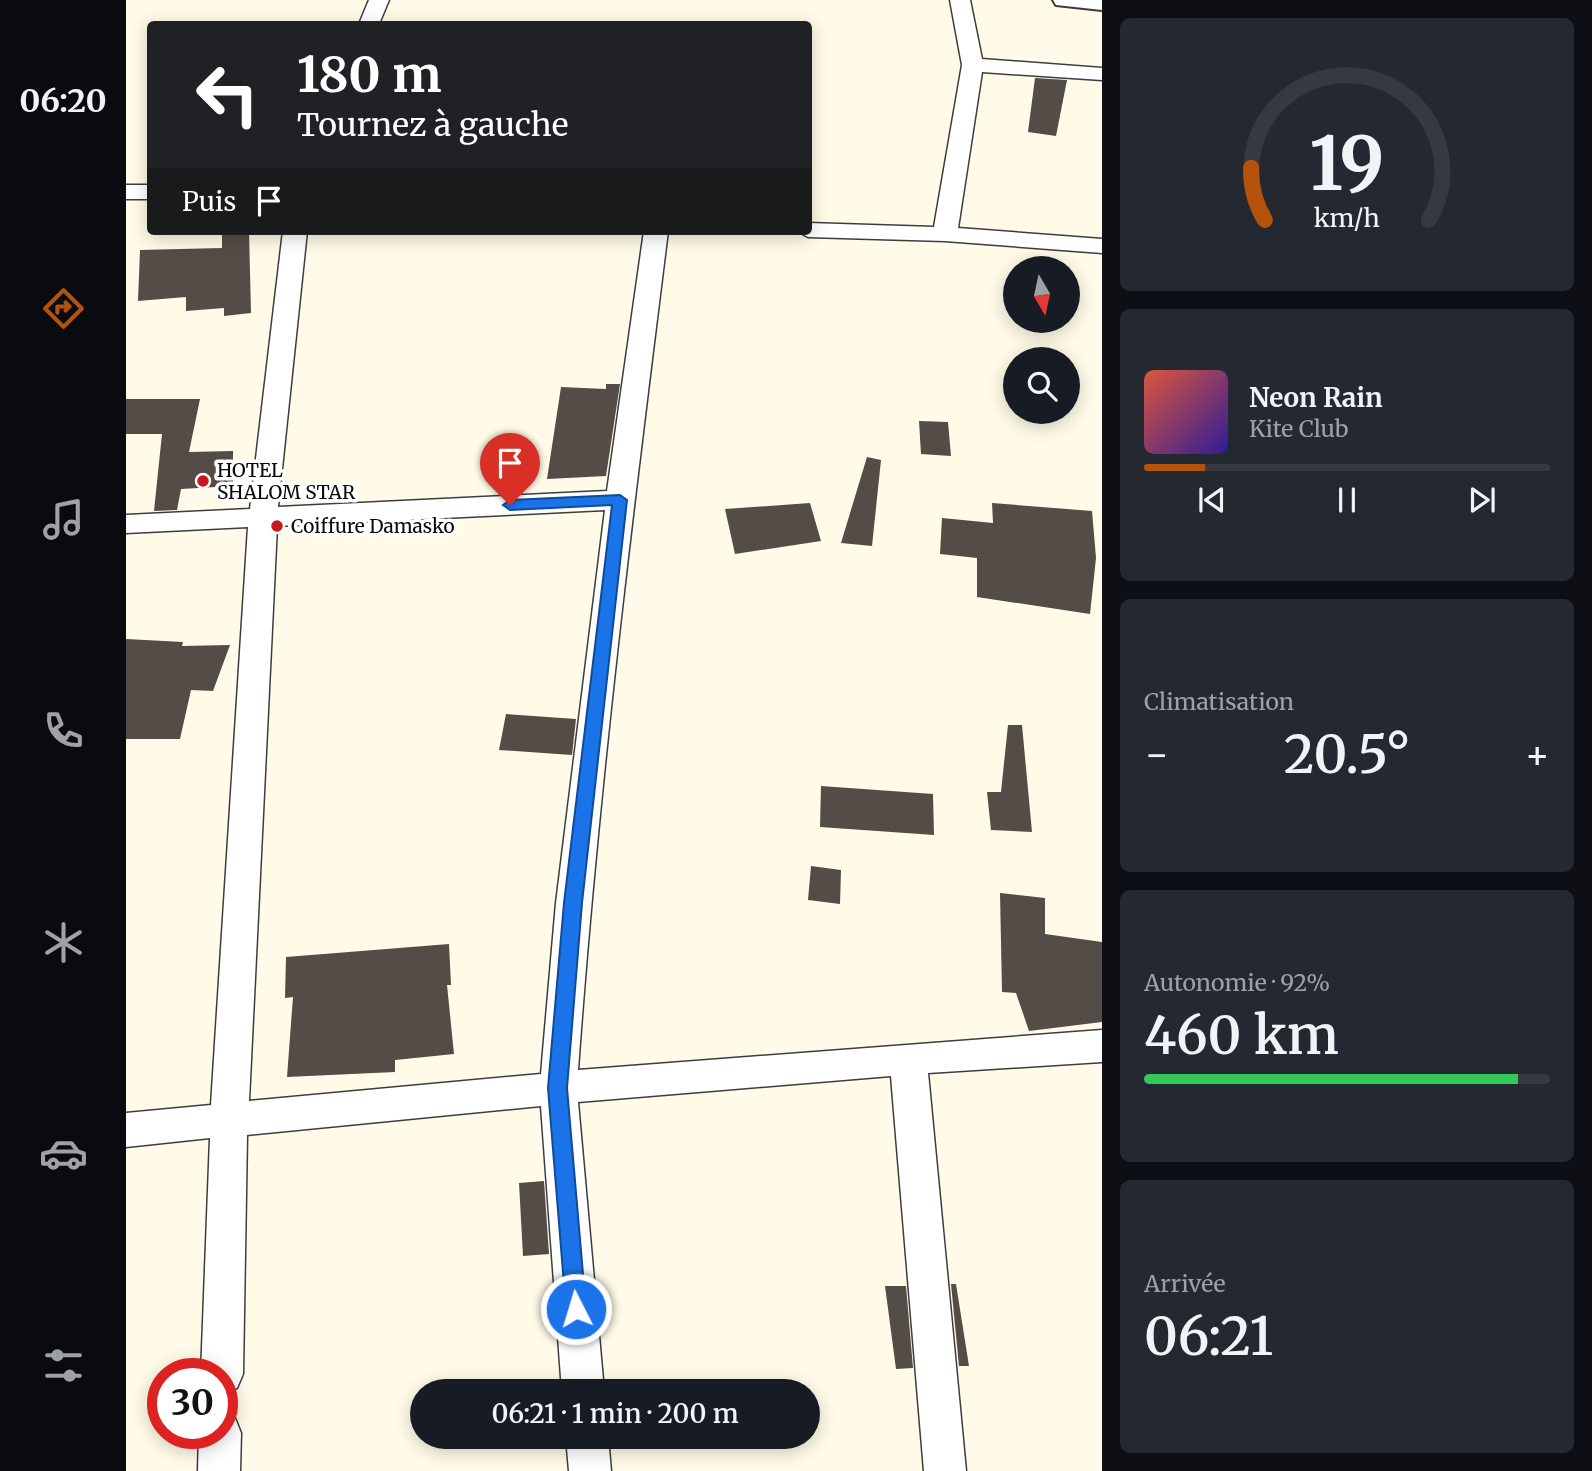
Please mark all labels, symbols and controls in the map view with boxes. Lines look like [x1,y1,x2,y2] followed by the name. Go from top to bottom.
[297,44,442,105] text: 180 m
[182,49,273,140] icon: left
[19,81,107,121] text: 06:20
[297,105,568,145] text: Tournez à gauche
[1309,119,1385,211] text: 19
[250,182,288,220] icon: arrive
[182,185,236,218] text: Puis
[1314,202,1380,234] text: km/h
[1003,256,1080,332] north arrow
[1003,256,1080,424] map controls
[39,284,88,333] icon: directions
[1003,347,1080,424] button: search
[1249,381,1383,414] text: Neon Rain
[1249,414,1348,443] text: Kite Club
[480,433,540,505] pin
[491,444,529,482] icon: arrive
[217,458,356,504] place label: HOTEL SHALOM STAR
[195,473,211,489] marker: HOTEL SHALOM STAR
[1193,481,1231,519] icon: previous
[1328,481,1366,519] icon: pause
[1463,481,1501,519] icon: next
[39,495,88,544] icon: music
[291,514,455,538] place label: Coiffure Damasko
[269,518,285,534] marker: Coiffure Damasko
[1144,687,1294,716] text: Climatisation
[39,706,88,755] icon: phone
[1284,722,1410,787] text: 20.5°
[1144,731,1169,778] text: −
[1525,731,1550,778] text: +
[39,918,88,967] icon: climate
[1144,968,1330,997] text: Autonomie · 92%
[1144,1003,1339,1068] text: 460 km
[39,1129,88,1178] icon: car
[1144,1269,1226,1298] text: Arrivée
[539,1272,613,1346] position arrow
[1144,1304,1273,1369] text: 06:21
[39,1341,88,1390] icon: filters
[147,1358,238,1449] speed limit sign: 30
[491,1397,739,1430] text: 06:21 · 1 min · 200 m

